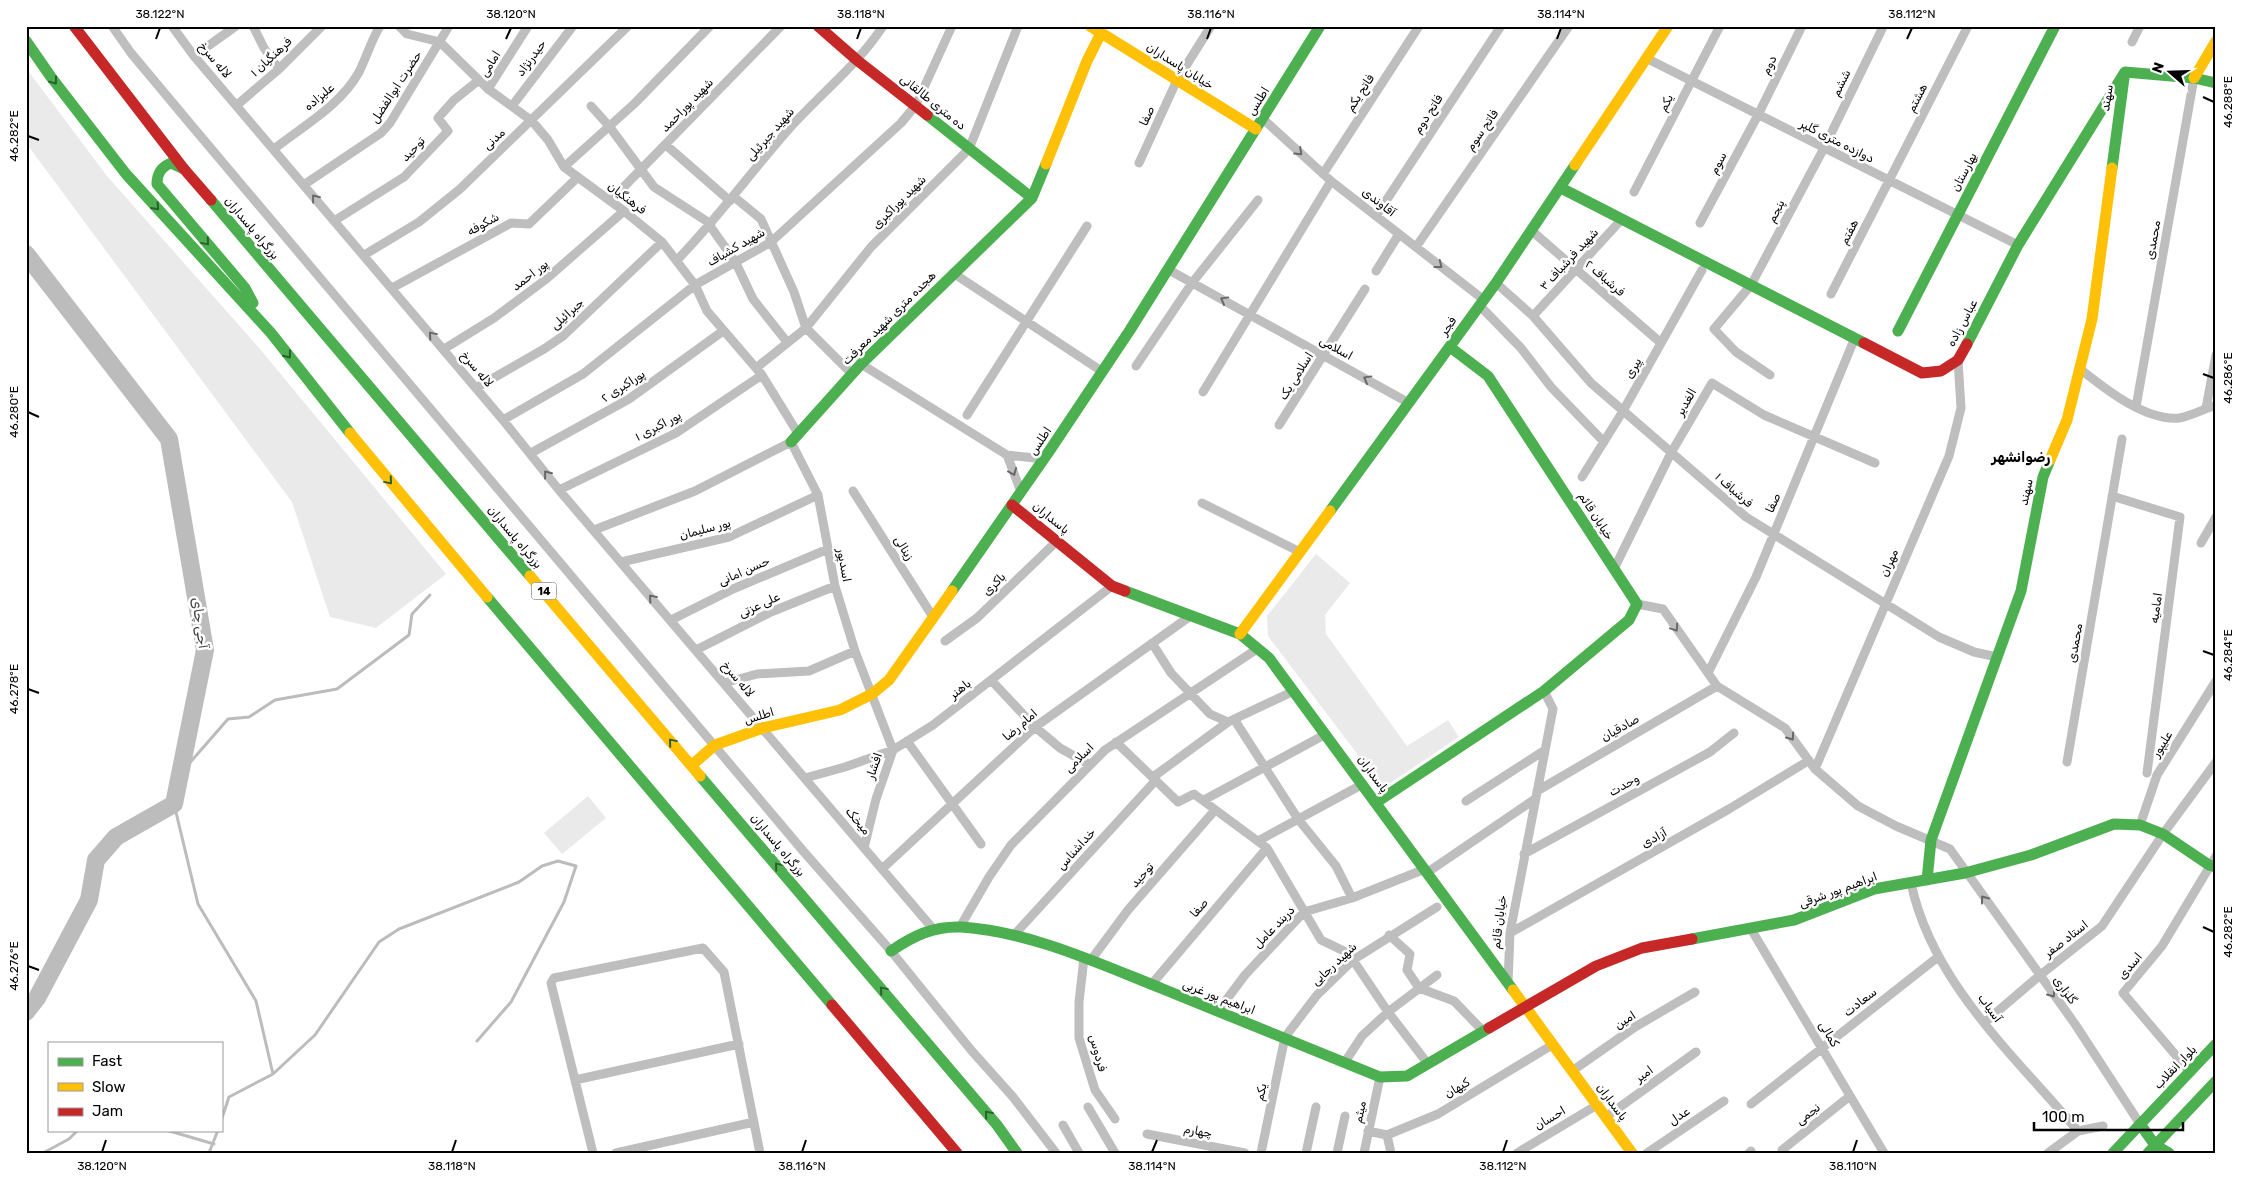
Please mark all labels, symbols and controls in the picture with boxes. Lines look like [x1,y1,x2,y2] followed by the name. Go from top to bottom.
[135,7,185,21] text: 38.122°N
[486,7,536,21] text: 38.120°N
[837,7,885,21] text: 38.118°N
[1187,7,1235,21] text: 38.116°N
[1537,7,1585,21] text: 38.114°N
[1888,7,1936,21] text: 38.112°N
[248,34,295,80] street label: فرهنگیان ۱
[513,37,550,80] street label: حیدرنژاد
[194,39,234,82] street label: لاله سرخ
[1143,40,1216,93] street label: خیابان پاسداران
[367,48,425,126] street label: حضرت ابوالفضل
[477,48,504,80] street label: امامی
[2144,48,2194,98] north arrow
[1758,53,1782,78] street label: دوم
[2149,60,2168,75] text: N
[1829,67,1854,99] street label: ششم
[897,71,969,134] street label: ده متری طالقانی
[1343,72,1379,115] street label: فاتح یکم
[48,75,57,85] one-way arrow
[658,75,717,135] street label: شهید پوراحمد
[2221,76,2235,128] text: 46.288°E
[301,80,338,114] street label: علیزاده
[1904,81,1931,115] street label: هشتم
[1244,84,1272,118] street label: اطلس
[2098,84,2116,112] street label: سهند
[1410,92,1448,137] street label: فاتح دوم
[1656,92,1677,114] street label: یکم
[743,104,798,164] street label: شهید جبرئیلی
[1137,104,1157,128] street label: صفا
[1463,107,1503,154] street label: فاتح سوم
[7,110,21,162] text: 46.282°E
[1796,116,1877,167] street label: دوازده متری گلپر
[480,125,509,153] street label: مدنی
[398,134,429,165] street label: توحید
[1293,146,1302,155] one-way arrow
[1706,150,1731,177] street label: سوم
[1948,150,1981,194] street label: بهارستان
[869,172,930,233] street label: شهید پوراکبری
[604,179,649,218] street label: فرهنگیان
[1359,185,1399,221] street label: آقاوندی
[221,194,282,263] street label: بزرگراه پاسداران
[313,195,321,204] one-way arrow
[1764,197,1789,225] street label: پنجم
[150,202,159,211] one-way arrow
[465,210,502,239] street label: شکوفه
[1837,217,1862,247] street label: هفتم
[2143,219,2163,261] street label: محمدی
[705,225,767,269] street label: شهید کشباف
[1537,225,1602,294] street label: شهید فرشباف ۳
[200,237,209,246] one-way arrow
[509,256,552,294] street label: پور احمد
[1582,257,1628,300] street label: فرشباف ۲
[1433,259,1442,267] one-way arrow
[839,268,939,368] street label: هجده متری شهید معرفت
[548,296,587,333] street label: جبرائیلی
[1221,297,1230,307] one-way arrow
[1944,297,1981,349] street label: عباس زاده
[1436,314,1460,339] street label: فجر
[429,332,438,341] one-way arrow
[1316,333,1355,364] street label: اسلامی
[456,348,496,391] street label: لاله سرخ
[282,349,290,358] one-way arrow
[1276,349,1317,403] street label: اسلامی یک
[2221,352,2235,404] text: 46.286°E
[1622,355,1645,381] street label: پیری
[599,367,648,406] street label: پوراکبری ۲
[1363,376,1372,386] one-way arrow
[7,386,21,438] text: 46.280°E
[1672,386,1700,420] street label: الغدیر
[633,408,684,445] street label: پور اکبری ۱
[1026,424,1054,458] street label: اطلس
[1991,449,2050,466] district label: رضوانشهر
[1007,467,1018,476] one-way arrow
[1712,470,1756,511] street label: فرشباف ۱
[544,471,552,480] one-way arrow
[384,476,393,485] one-way arrow
[2016,477,2036,507] street label: سهند
[1575,489,1617,543] street label: خیابان قائم
[1763,491,1783,515] street label: صفا
[1029,499,1072,538] street label: پاسداران
[484,503,545,572] street label: بزرگراه پاسداران
[678,515,732,544] street label: پور سلیمان
[890,533,917,563] street label: زینالی
[833,546,854,583] street label: اسدپور
[1877,547,1902,579] street label: مهران
[716,553,772,589] street label: حسن امانی
[980,570,1009,599] street label: باکری
[532,582,556,600] road number: 14
[736,589,783,621] street label: علی عزتی
[2147,592,2165,624] street label: امامیه
[648,594,657,603] one-way arrow
[188,596,212,650] water label: آجی چای
[1669,622,1678,631] one-way arrow
[2065,622,2085,664] street label: محمدی
[2221,629,2235,681] text: 46.284°E
[717,658,757,701] street label: لاله سرخ
[7,664,21,714] text: 46.278°E
[946,676,974,703] street label: باهنر
[742,705,776,727] street label: اطلس
[1000,706,1041,745] street label: امام رضا
[1598,712,1642,744] street label: صادقیان
[2148,728,2176,761] street label: علیپور
[1785,731,1794,741] one-way arrow
[670,739,678,748] one-way arrow
[1061,740,1097,776] street label: اسلامی
[863,751,886,782] street label: افشار
[1354,753,1392,796] street label: پاسداران
[1606,771,1642,800] street label: وحدت
[843,805,874,838] street label: میخک
[747,811,808,880] street label: بزرگراه پاسداران
[1054,825,1098,873] street label: خداشناس
[1639,825,1670,852] street label: آزادی
[1127,860,1157,891] street label: توحید
[775,863,783,872] one-way arrow
[1797,869,1879,912] street label: ابراهیم پور شرقی
[1489,894,1510,950] street label: خیابان قائم
[1187,896,1211,920] street label: صفا
[1981,896,1990,905] one-way arrow
[1250,903,1298,952] street label: دربند عامل
[2221,906,2235,958] text: 46.282°E
[2040,918,2091,962] street label: استاد صفر
[1308,939,1360,989] street label: شهید رجایی
[7,941,21,991] text: 46.276°E
[2115,950,2145,982] street label: اسدی
[2049,973,2080,1008] street label: گلزاری
[1180,977,1257,1018] street label: ابراهیم پور غربی
[1841,985,1879,1019] street label: سعادت
[880,987,888,996] one-way arrow
[2046,988,2055,998] one-way arrow
[1975,991,2005,1025] street label: آسیاب
[1612,1008,1638,1032] street label: امین
[1815,1019,1842,1050] street label: کمالی
[1085,1033,1110,1074] street label: فردوس
[48,1042,222,1132] legend
[2151,1042,2200,1092] street label: بلوار انقلاب
[92,1052,122,1070] text: Fast
[1631,1063,1656,1087] street label: امیر
[1442,1075,1473,1101] street label: کیهان
[92,1078,125,1096] text: Slow
[1593,1081,1631,1124] street label: پاسداران
[1252,1082,1271,1102] street label: یکم
[1351,1099,1370,1125] street label: میثم
[2034,1099,2183,1131] scale bar
[1793,1100,1824,1129] street label: نجمی
[92,1102,123,1120] text: Jam
[1532,1103,1568,1133] street label: احسان
[1666,1104,1693,1128] street label: عدل
[2042,1108,2084,1126] text: 100 m
[985,1111,993,1120] one-way arrow
[1182,1122,1213,1142] street label: چهارم
[77,1159,127,1173] text: 38.120°N
[428,1159,476,1173] text: 38.118°N
[778,1159,826,1173] text: 38.116°N
[1128,1159,1176,1173] text: 38.114°N
[1479,1159,1527,1173] text: 38.112°N
[1829,1159,1877,1173] text: 38.110°N

